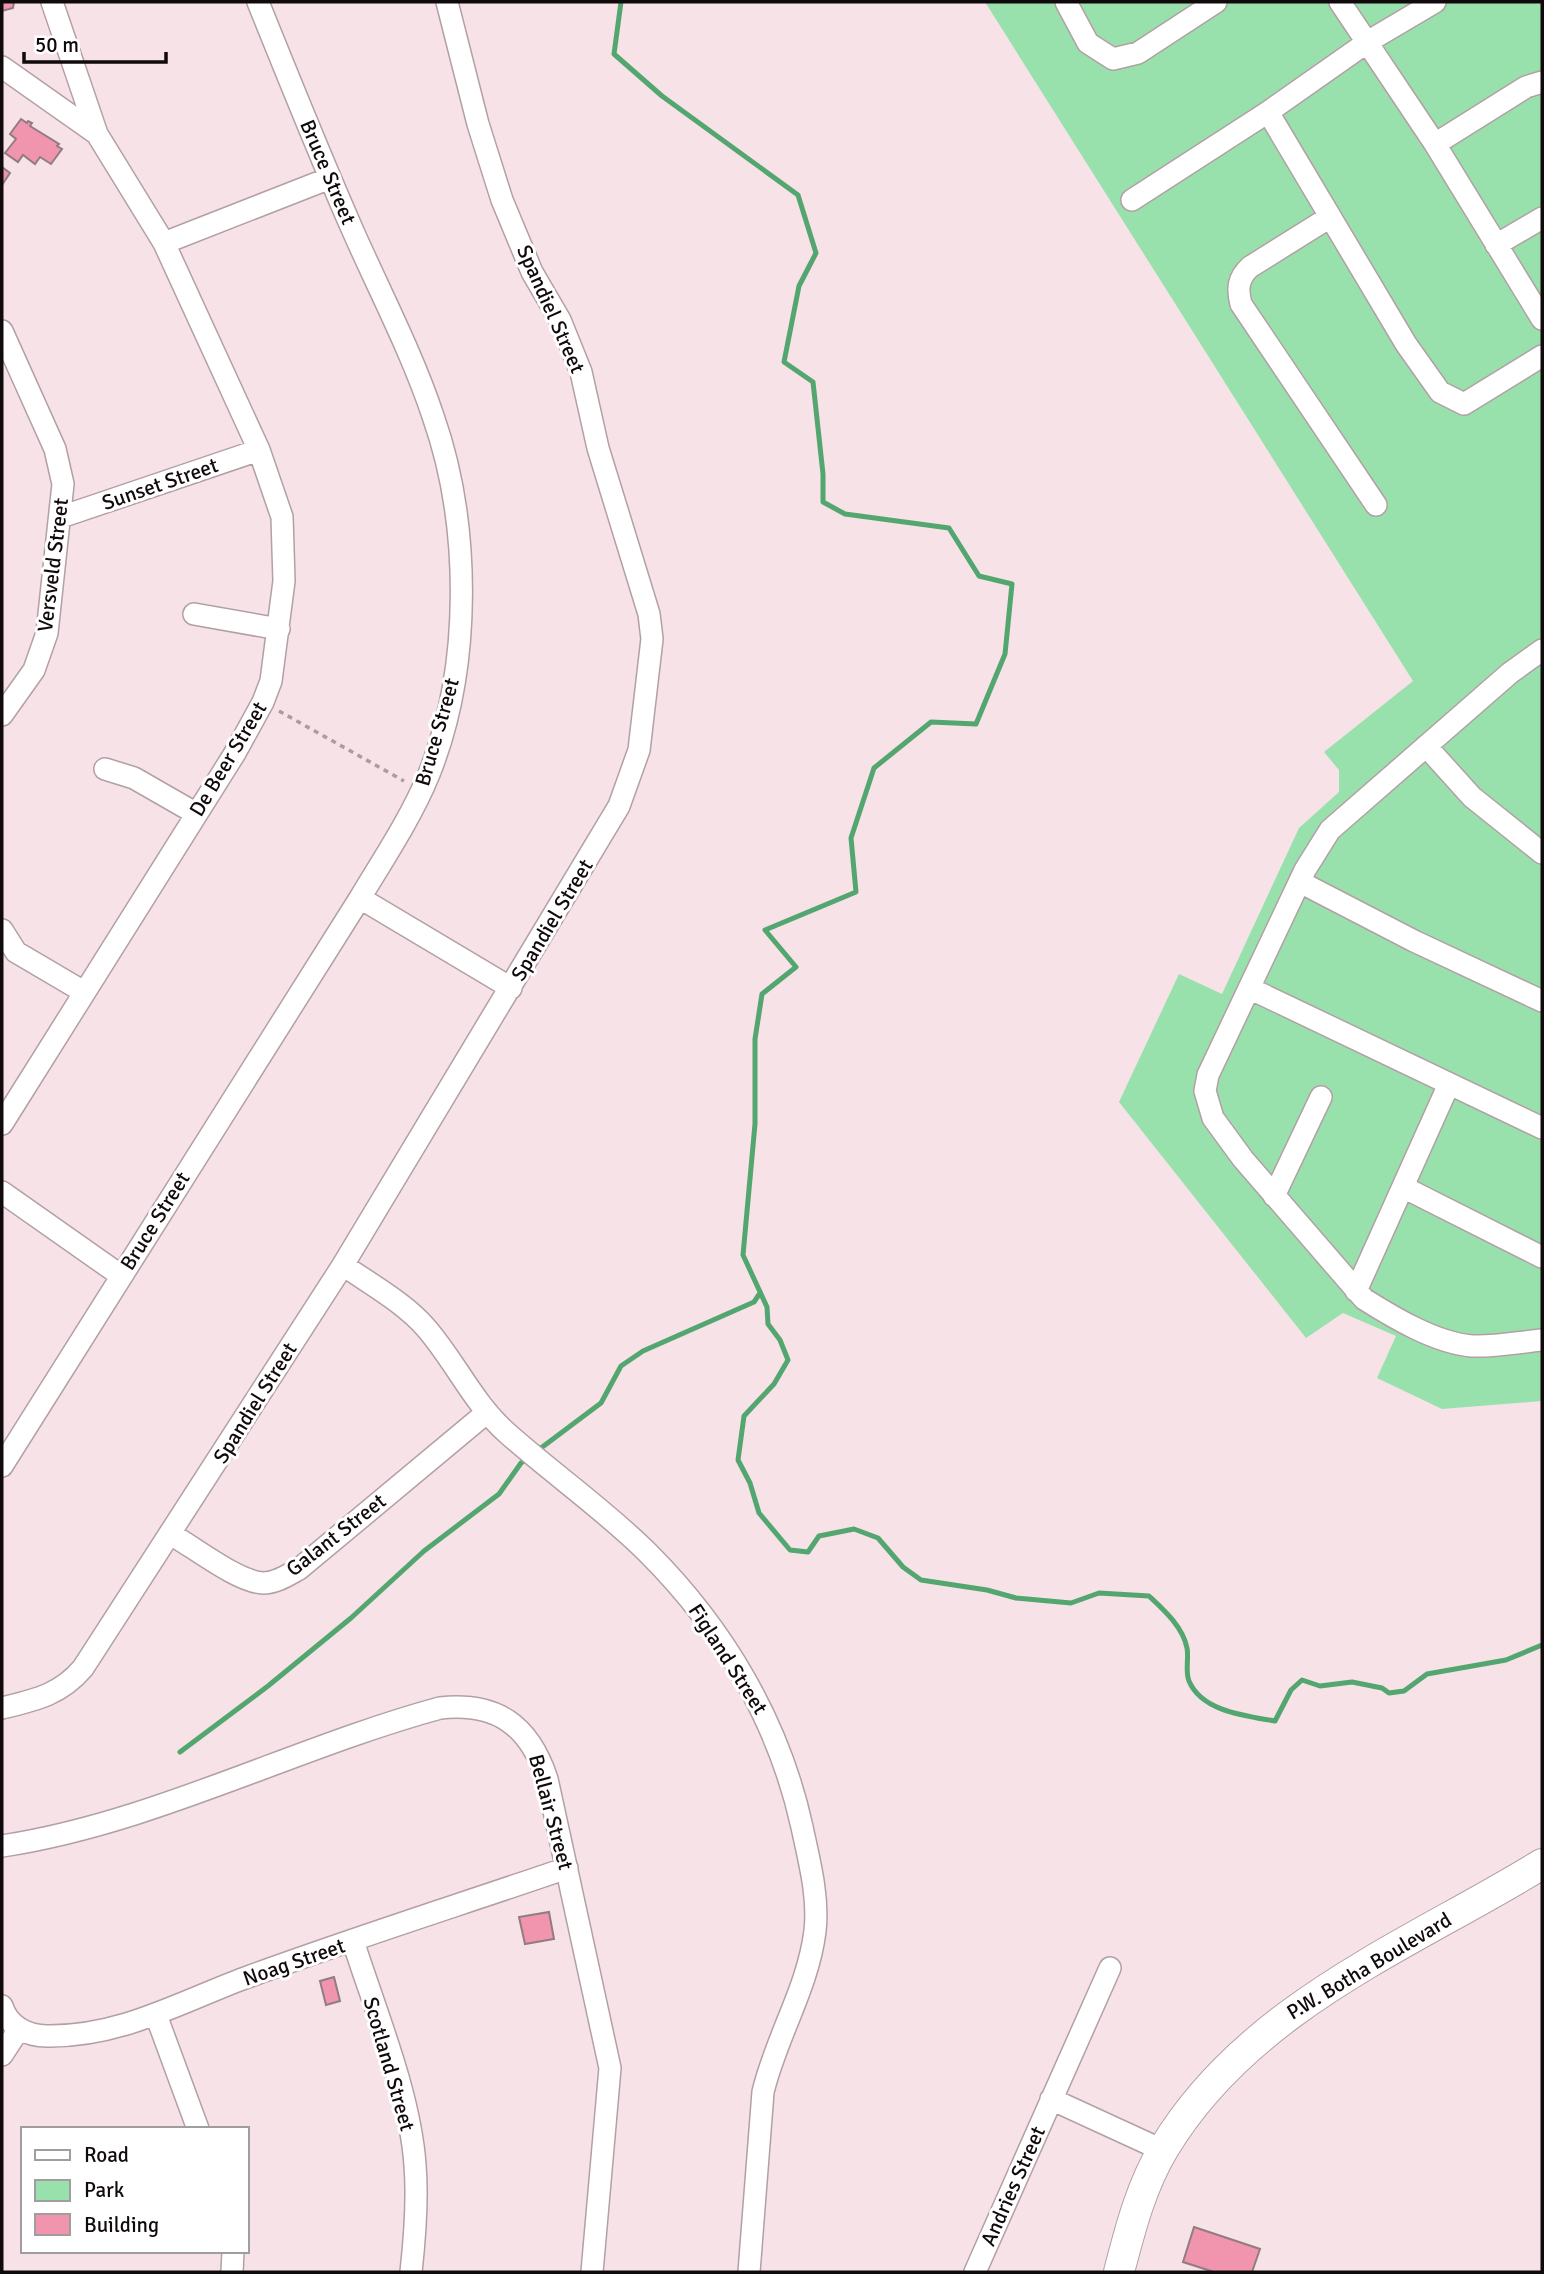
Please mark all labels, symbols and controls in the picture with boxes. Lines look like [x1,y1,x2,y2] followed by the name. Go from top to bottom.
[24,21,166,65] scale bar
[35,32,79,58] text: 50 m
[294,116,362,228] street label: Bruce Street
[511,241,591,377] street label: Spandiel Street
[99,452,221,516] street label: Sunset Street
[32,497,74,633] street label: Versveld Street
[409,675,465,789] street label: Bruce Street
[184,697,272,821] street label: De Beer Street
[505,854,599,986] street label: Spandiel Street
[115,1167,195,1275] street label: Bruce Street
[208,1338,302,1468] street label: Spandiel Street
[281,1488,391,1582] street label: Galant Street
[683,1599,773,1719] street label: Figland Street
[523,1751,579,1873] street label: Bellair Street
[1282,1907,1456,2025] street label: P.W. Botha Boulevard
[240,1932,348,1992] street label: Noag Street
[357,1994,421,2134] street label: Scotland Street
[975,2122,1051,2250] street label: Andries Street
[21,2127,248,2253] legend
[84,2142,129,2168] text: Road
[84,2177,125,2203] text: Park
[84,2212,159,2238] text: Building

